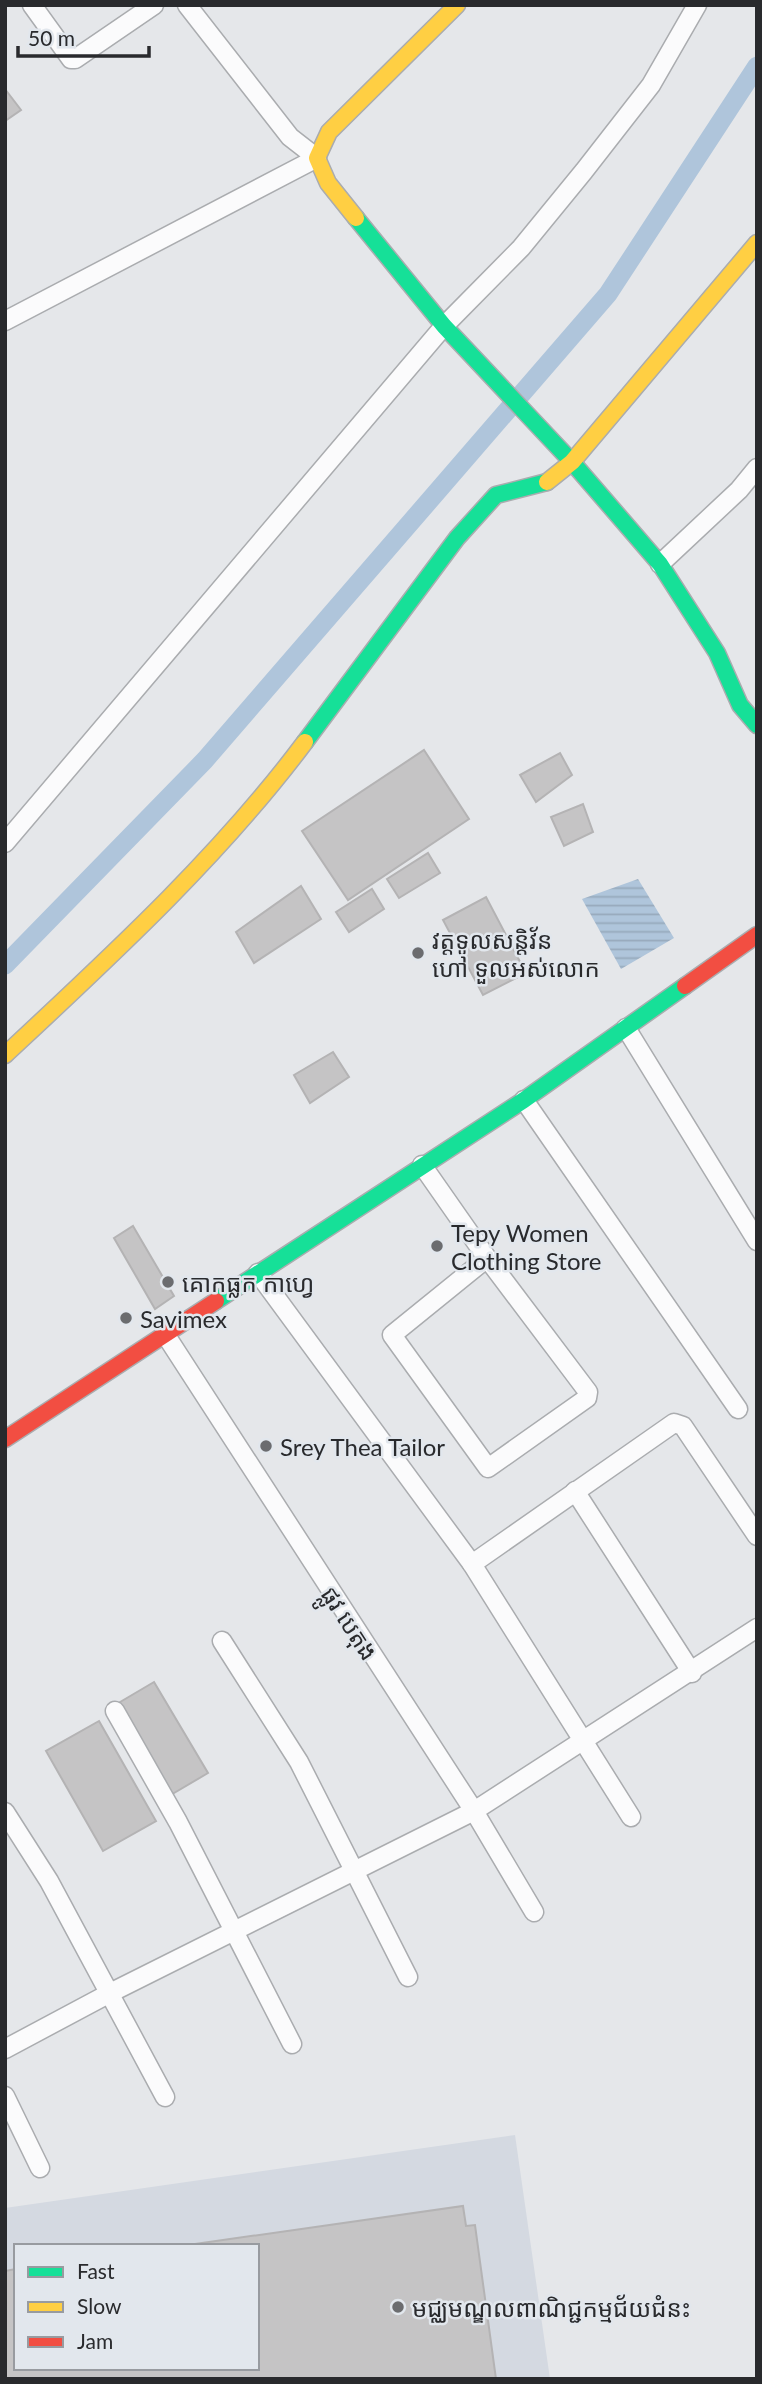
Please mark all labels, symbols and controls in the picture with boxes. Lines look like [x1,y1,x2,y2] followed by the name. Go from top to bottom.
[18,14,149,58] scale bar
[28,25,75,50] text: 50 m
[432,925,600,983] place label: វត្តទូលសន្តិវ័ន ហៅ ទួលអស់លោក
[410,945,426,961] marker: វត្តទូលសន្តិវ័ន ហៅ ទួលអស់លោក
[451,1218,601,1275] place label: Tepy Women Clothing Store
[429,1238,445,1254] marker: Tepy Women Clothing Store
[182,1268,314,1298] place label: គោកធ្លក កាហ្វេ
[160,1274,176,1290] marker: គោកធ្លក កាហ្វេ
[140,1304,227,1333] place label: Savimex
[118,1310,134,1326] marker: Savimex
[280,1432,445,1461] place label: Srey Thea Tailor
[258,1438,274,1454] marker: Srey Thea Tailor
[308,1581,384,1670] street label: ផ្លូវ បេតុង
[14,2244,259,2370] legend
[77,2258,115,2283] text: Fast
[77,2293,122,2318] text: Slow
[412,2293,691,2323] place label: មជ្ឈមណ្ឌលពាណិជ្ជកម្មជ័យជំនះ
[390,2299,406,2315] marker: មជ្ឈមណ្ឌលពាណិជ្ជកម្មជ័យជំនះ
[77,2328,113,2353] text: Jam

